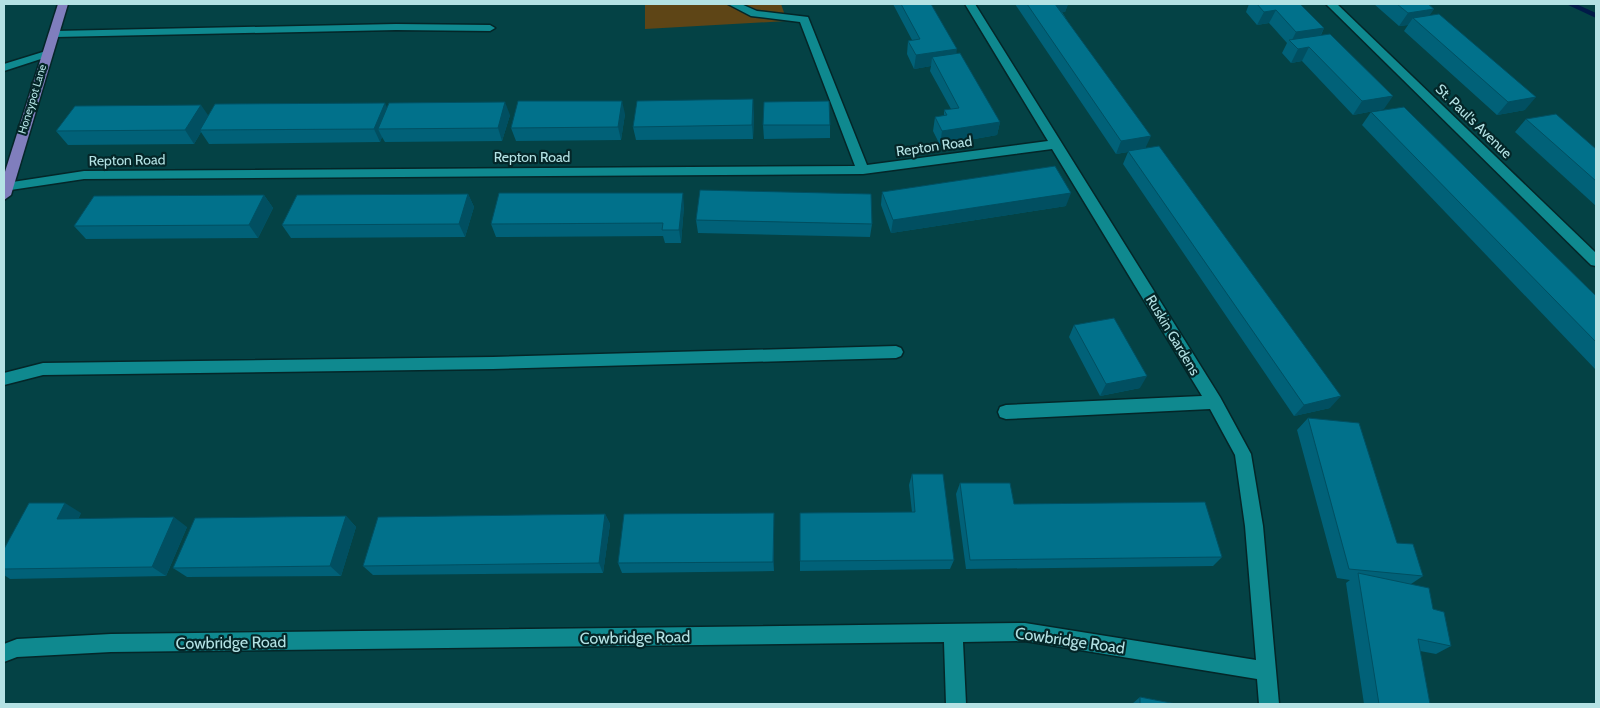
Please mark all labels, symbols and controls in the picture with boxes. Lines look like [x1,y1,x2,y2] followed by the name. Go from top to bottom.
[15,62,49,135] street label: Honeypot Lane
[1432,80,1516,162] street label: St. Paul's Avenue
[895,132,973,160] street label: Repton Road
[494,148,570,166] street label: Repton Road
[88,150,166,170] street label: Repton Road
[1142,292,1204,379] street label: Ruskin Gardens
[1014,623,1126,658] street label: Cowbridge Road
[580,627,690,648] street label: Cowbridge Road
[176,632,286,653] street label: Cowbridge Road

